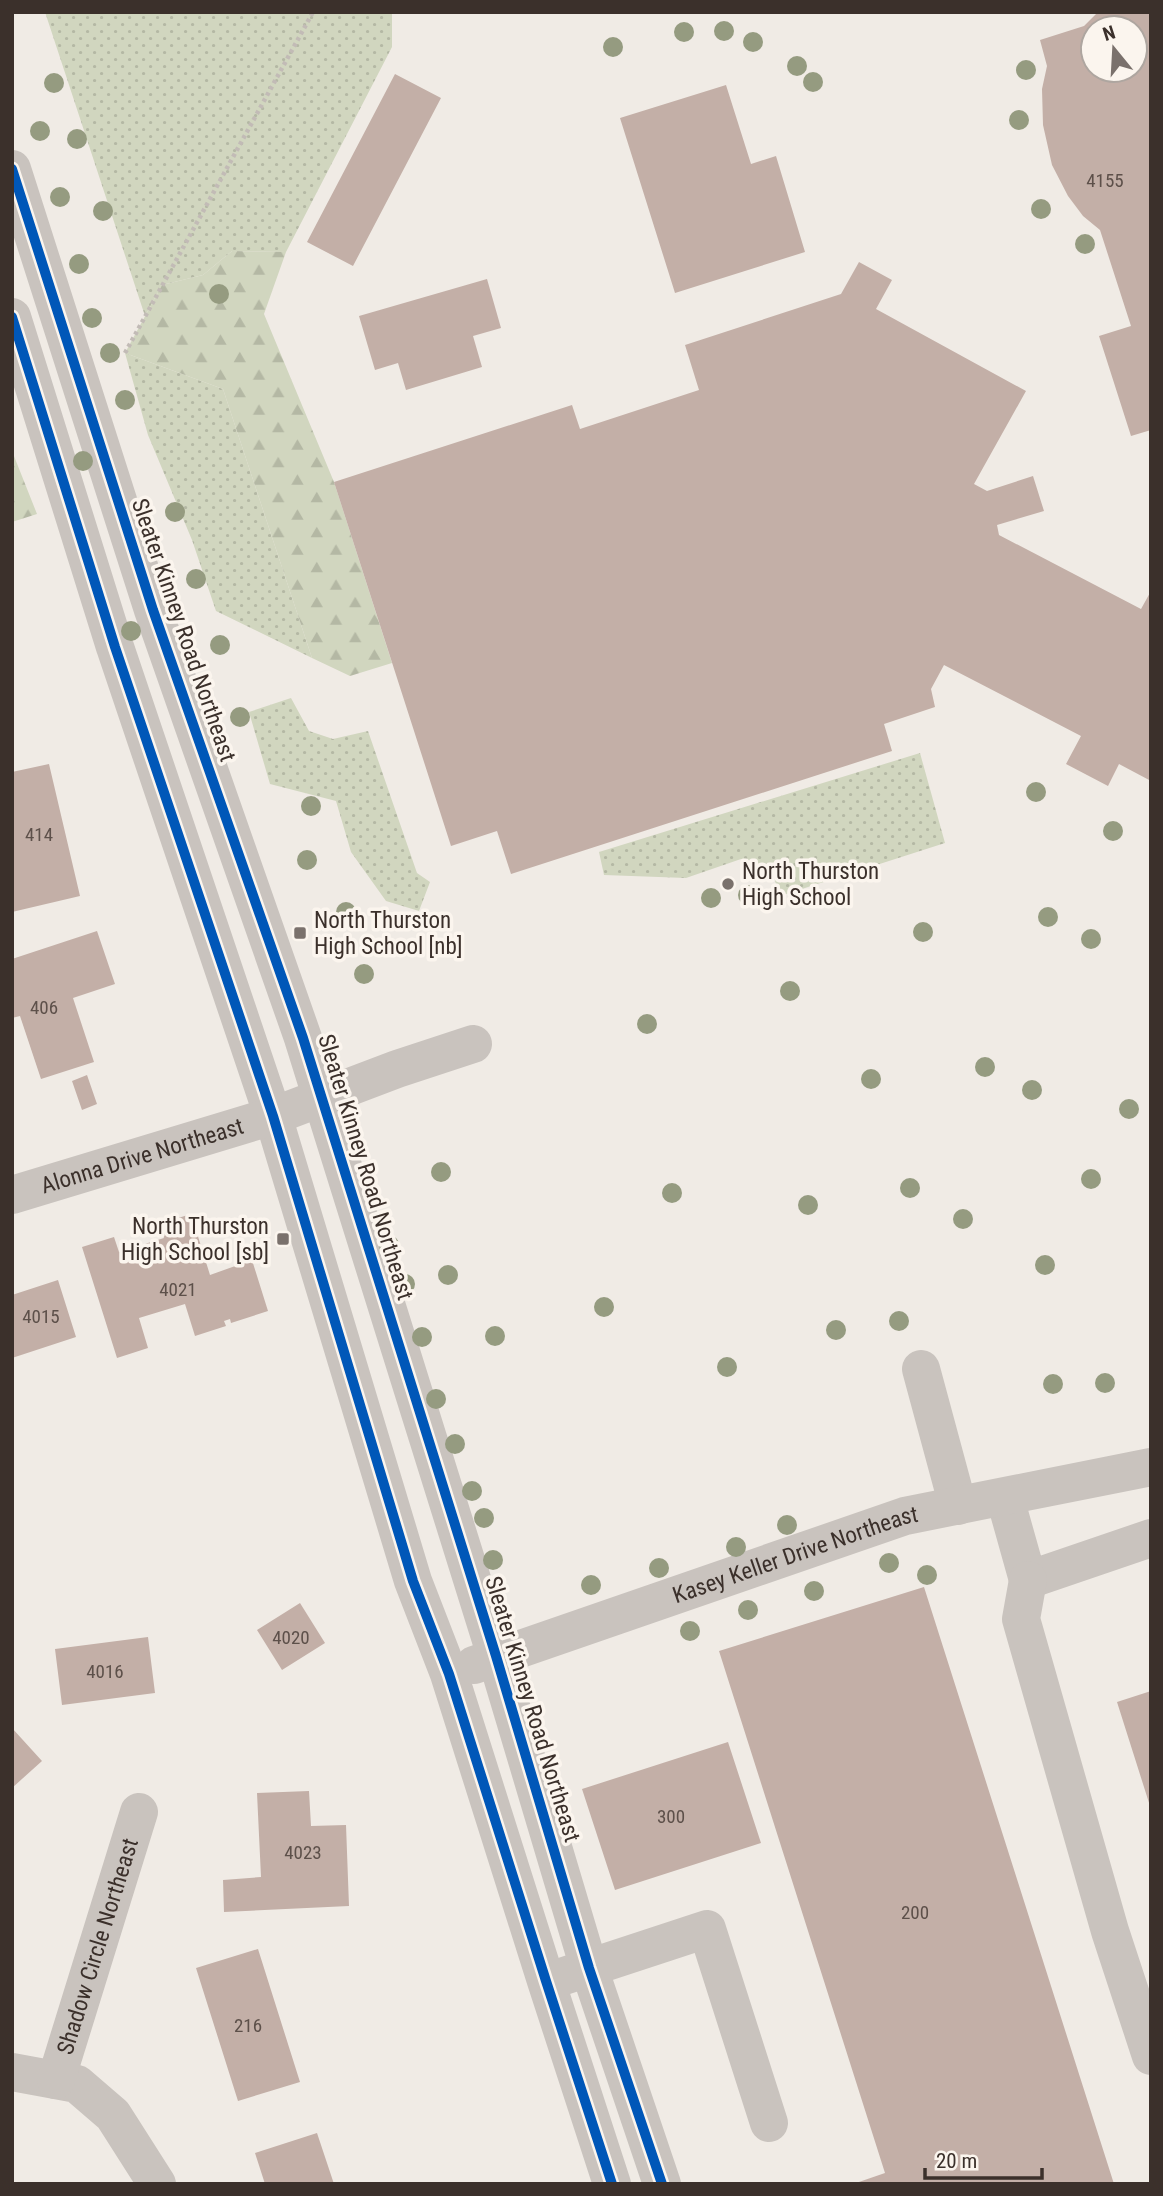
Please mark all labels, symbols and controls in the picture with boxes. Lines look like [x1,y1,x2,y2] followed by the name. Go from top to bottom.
[1079,14,1149,84] north arrow
[1100,21,1118,46] text: N
[1086,169,1124,192] house number: 4155
[126,495,241,765] street label: Sleater Kinney Road Northeast
[25,823,53,846] house number: 414
[742,858,879,911] place label: North Thurston High School
[720,876,736,892] marker: North Thurston High School
[314,907,463,960] place label: North Thurston High School [nb]
[292,925,308,941] marker: North Thurston High School [nb]
[30,996,58,1019] house number: 406
[312,1031,419,1303] street label: Sleater Kinney Road Northeast
[38,1113,247,1199] street label: Alonna Drive Northeast
[121,1213,269,1266] place label: North Thurston High School [sb]
[275,1231,291,1247] marker: North Thurston High School [sb]
[159,1278,197,1301] house number: 4021
[22,1305,60,1328] house number: 4015
[669,1501,920,1609] street label: Kasey Keller Drive Northeast
[479,1573,586,1845] street label: Sleater Kinney Road Northeast
[272,1626,310,1649] house number: 4020
[86,1660,124,1683] house number: 4016
[657,1805,685,1828] house number: 300
[52,1835,144,2058] street label: Shadow Circle Northeast
[284,1841,322,1864] house number: 4023
[901,1901,929,1924] house number: 200
[234,2014,262,2037] house number: 216
[925,2136,1042,2180] scale bar
[936,2149,977,2173] text: 20 m

